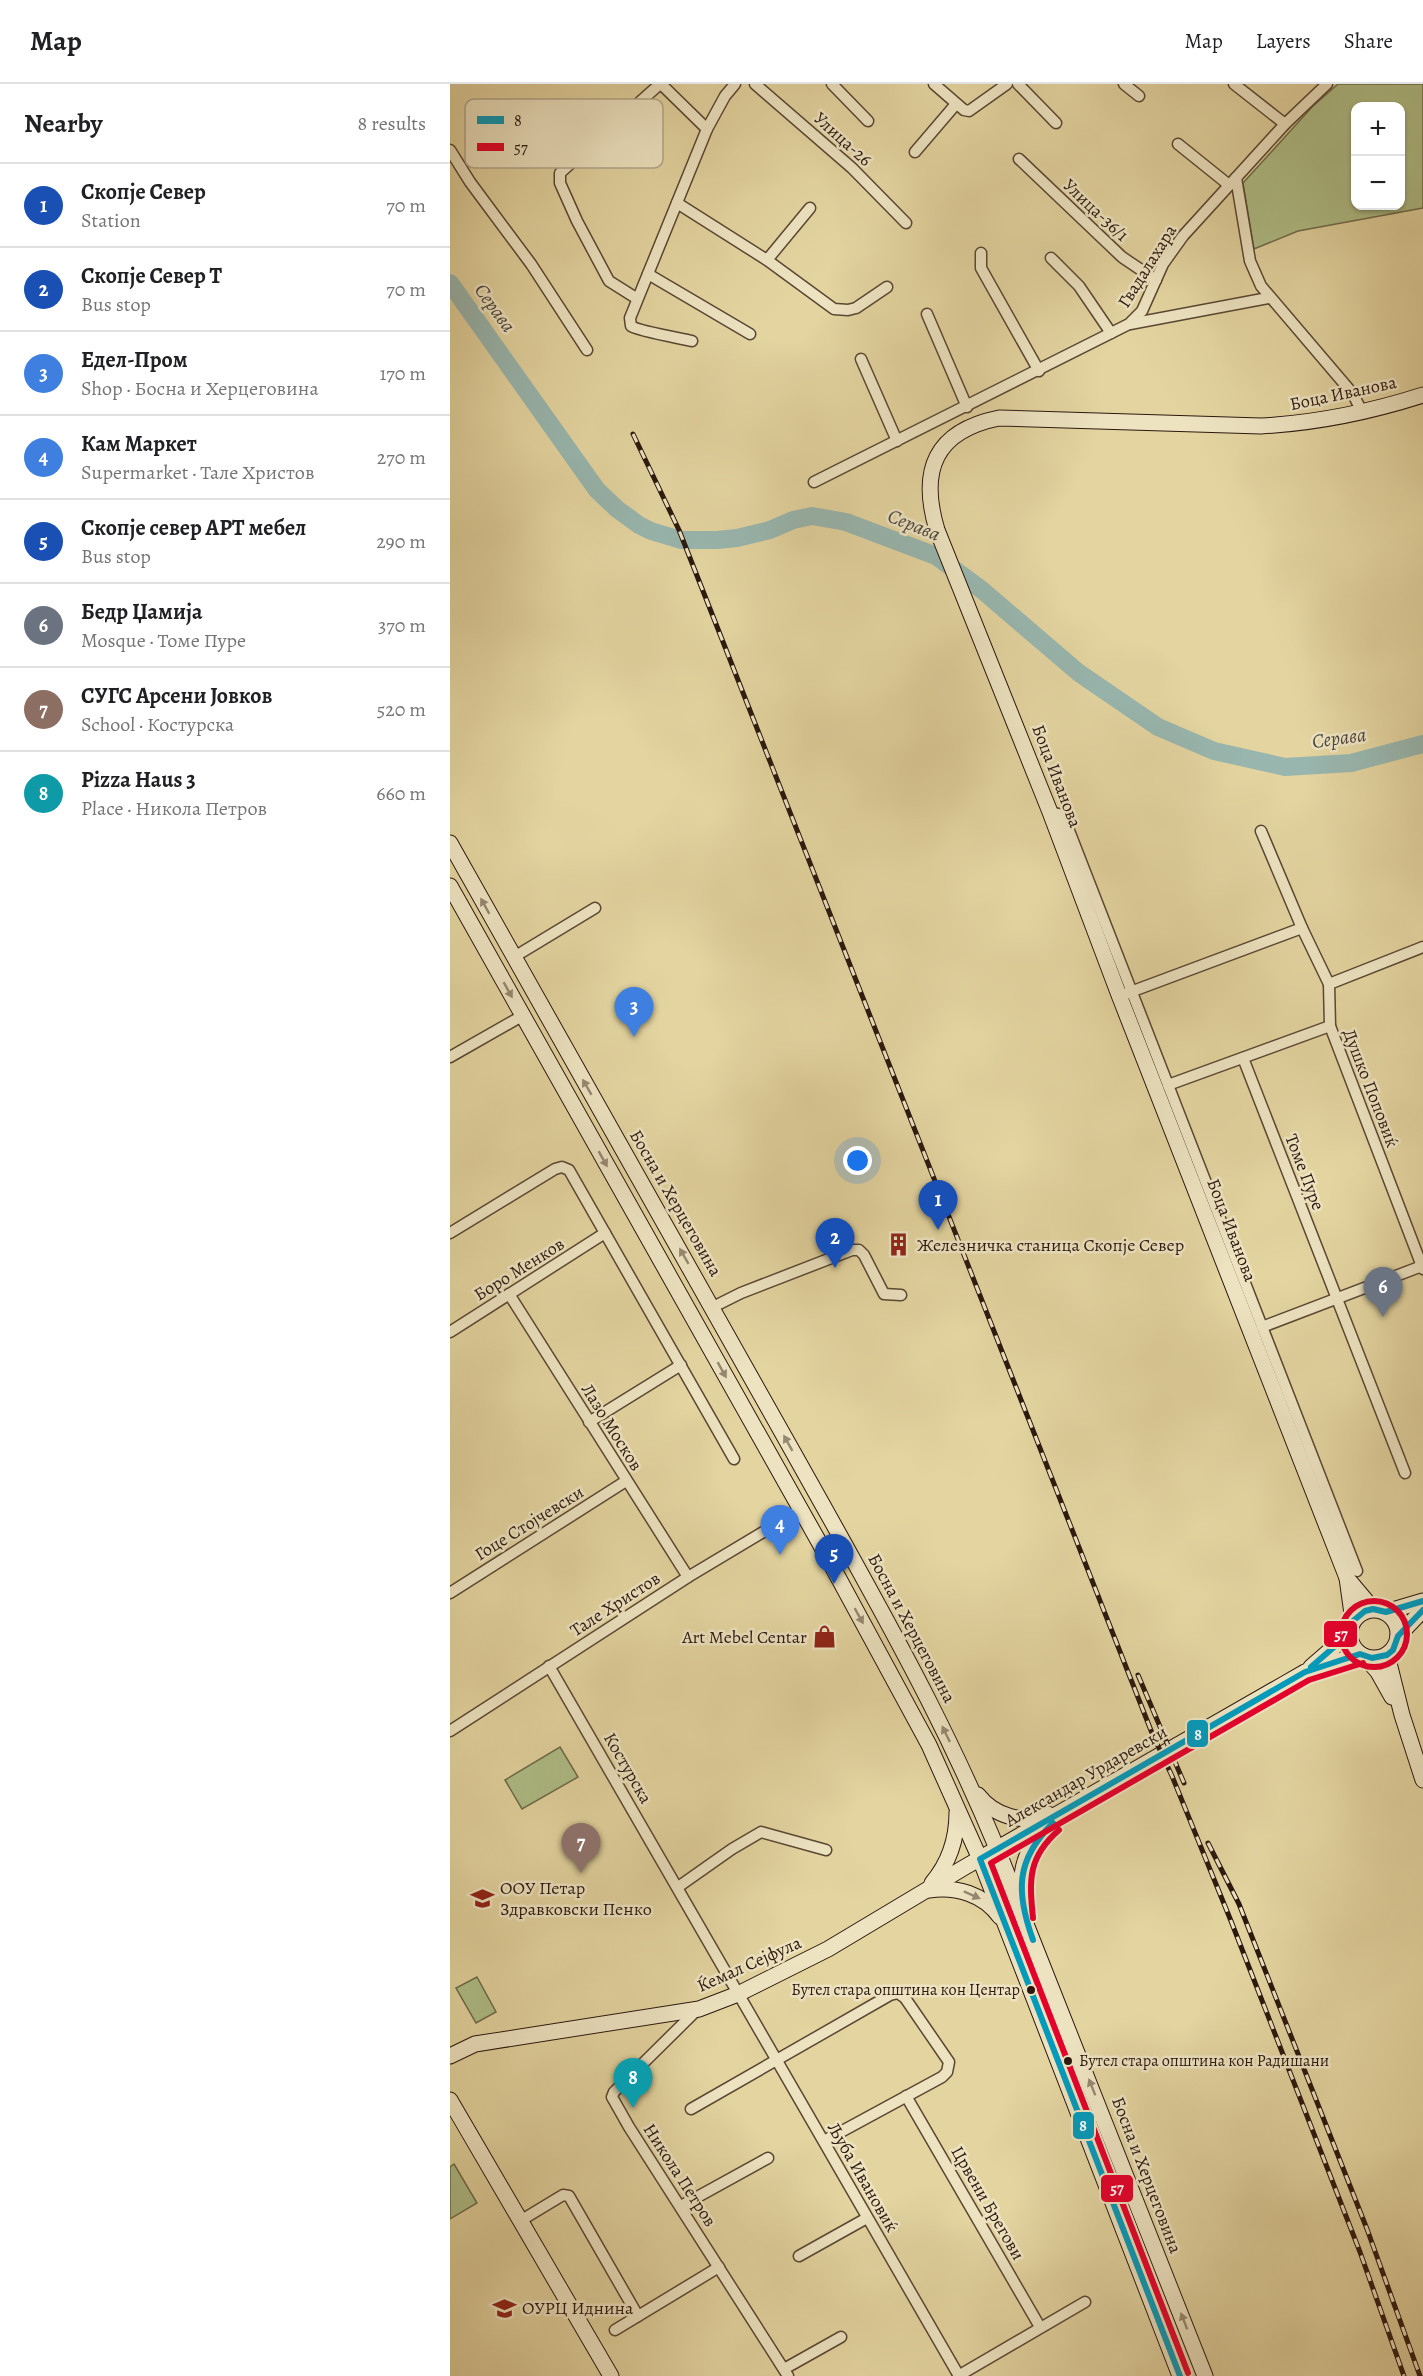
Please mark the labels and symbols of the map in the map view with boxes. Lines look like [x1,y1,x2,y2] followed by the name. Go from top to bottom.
[465,99,663,168] legend
[809,106,877,172] street label: Улица-26
[514,110,522,132] text: 8
[514,137,528,159] text: 57
[1058,173,1134,247] street label: Улица-36/1
[1112,219,1182,312] street label: Гвадалахара
[468,278,522,338] water label: Серава
[1288,370,1399,416] street label: Боца Иванова
[884,502,944,548] water label: Серава
[1026,721,1088,832] street label: Боца Иванова
[1310,721,1368,755] water label: Серава
[480,897,490,914] one-way arrow
[503,982,513,999] one-way arrow
[614,988,654,1037] pin: 3
[1337,1025,1405,1151] street label: Душко Поповиќ
[582,1079,593,1095] one-way arrow
[624,1125,728,1281] street label: Босна и Херцеговина
[1280,1130,1330,1214] street label: Томе Пуре
[843,1146,872,1175] your location
[597,1150,607,1167] one-way arrow
[1201,1175,1263,1286] street label: Боца Иванова
[918,1180,958,1230] pin: 1
[816,1218,854,1268] pin: 2
[469,1232,569,1306] street label: Боро Менков
[886,1232,912,1258] building icon: Железничка станица Скопје Север
[917,1233,1184,1257] place label: Железничка станица Скопје Север
[679,1248,689,1265] one-way arrow
[1364,1268,1402,1317] pin: 6
[717,1362,727,1379] one-way arrow
[576,1379,648,1475] street label: Лазо Москов
[783,1434,793,1451] one-way arrow
[470,1480,588,1566] street label: Гоце Стојчевски
[760,1506,800,1555] pin: 4
[814,1534,854,1584] pin: 5
[863,1549,962,1707] street label: Босна и Херцеговина
[565,1566,665,1642] street label: Тале Христов
[854,1608,865,1624] one-way arrow
[1323,1620,1358,1648] line badge: 57
[812,1624,838,1650] shop icon: Art Mebel Centar
[1334,1624,1348,1646] text: 57
[681,1625,807,1649] place label: Art Mebel Centar
[1186,1719,1209,1748] line badge: 8
[1000,1720,1171,1833] street label: Александар Урдаревски
[1194,1724,1202,1746] text: 8
[941,1726,950,1743] one-way arrow
[598,1728,658,1809] street label: Костурска
[562,1824,600,1873] pin: 7
[500,1876,652,1921] place label: ООУ Петар Здравковски Пенко
[469,1885,495,1911] school or university icon: ООУ Петар Здравковски Пенко
[963,1891,980,1900] one-way arrow
[693,1930,806,1998] street label: Ќемал Сејфула
[791,1979,1020,2001] place label: Бутел стара општина кон Центар
[1025,1984,1037,1996] marker: Бутел стара општина кон Центар
[1079,2050,1329,2072] place label: Бутел стара општина кон Радишани
[1062,2055,1074,2067] marker: Бутел стара општина кон Радишани
[614,2058,652,2108] pin: 8
[1087,2078,1096,2096] one-way arrow
[1106,2093,1188,2257] street label: Босна и Херцеговина
[1072,2111,1095,2140] line badge: 8
[1079,2115,1087,2137] text: 8
[822,2118,904,2236] street label: Љуба Ивановиќ
[638,2119,722,2231] street label: Никола Петров
[946,2142,1030,2264] street label: Црвени Брегови
[1100,2174,1134,2203] line badge: 57
[1110,2178,1124,2200] text: 57
[491,2295,517,2321] school or university icon: ОУРЦ Иднина
[522,2296,634,2320] place label: ОУРЦ Иднина
[1178,2312,1188,2330] one-way arrow

